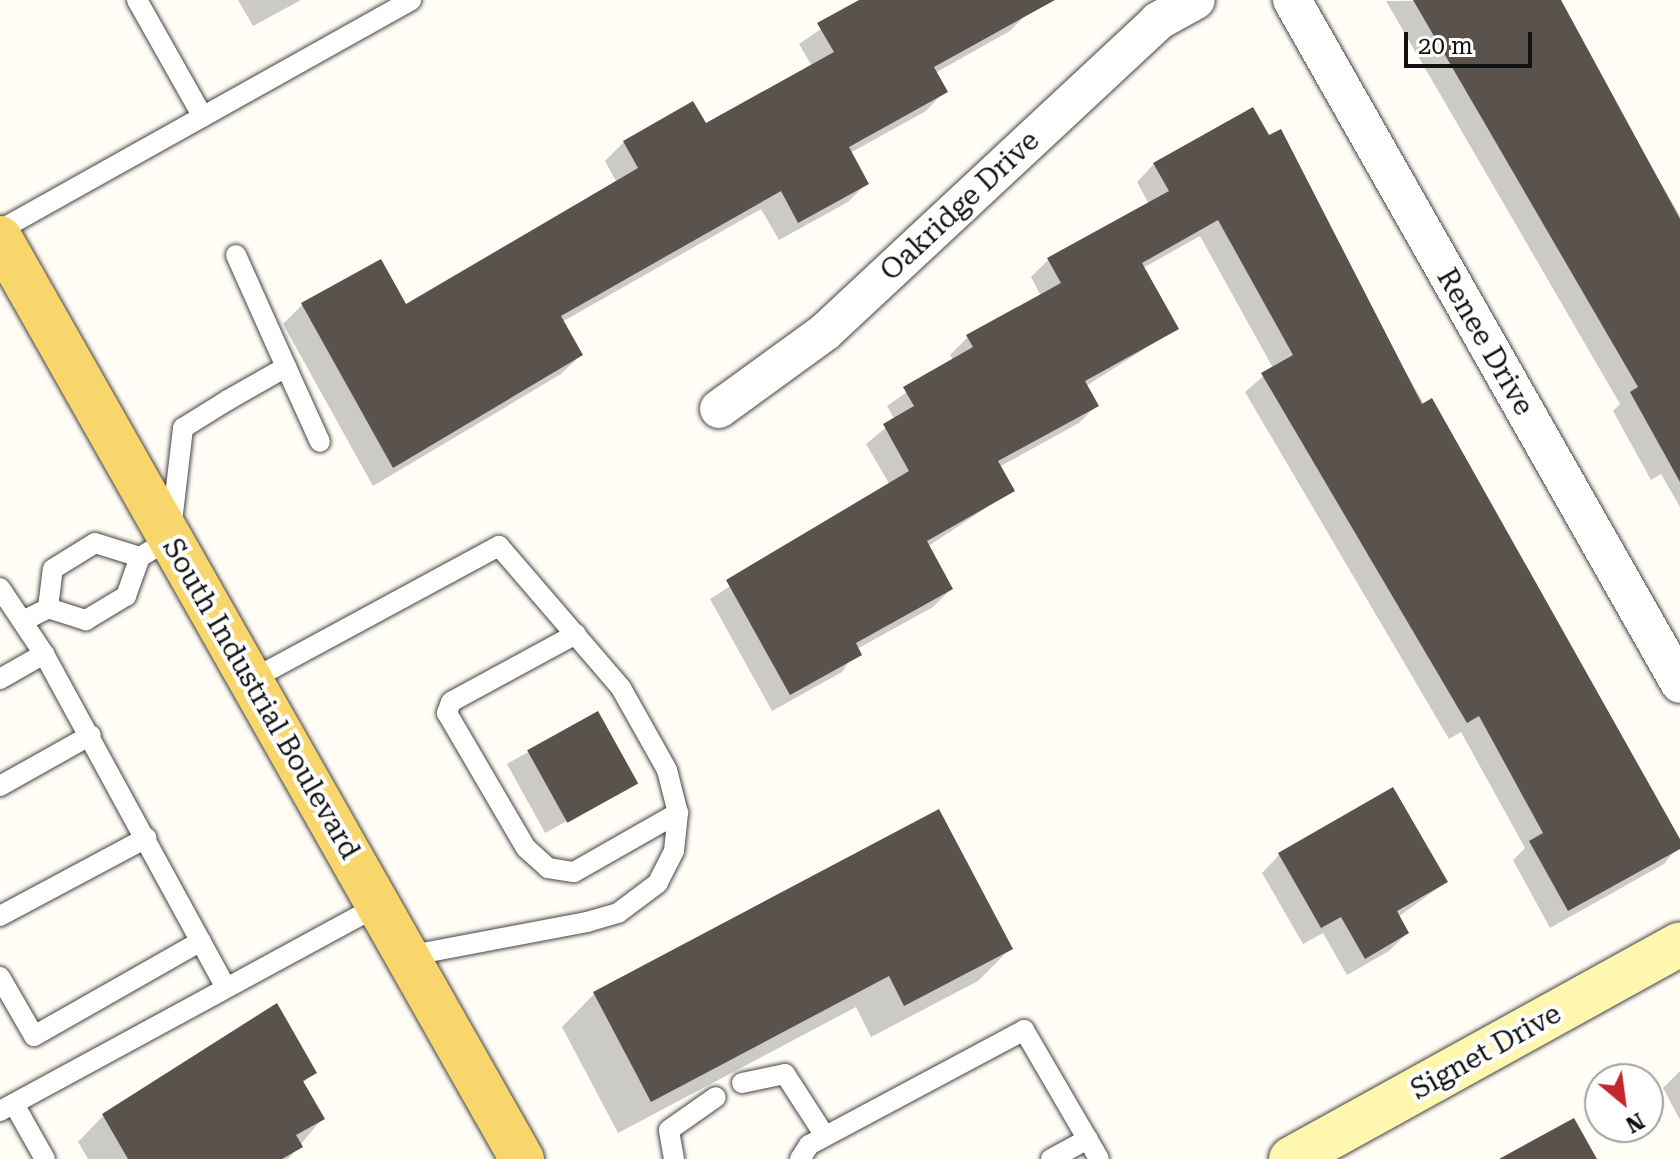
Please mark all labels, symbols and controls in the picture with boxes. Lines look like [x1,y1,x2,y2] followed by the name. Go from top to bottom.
[1408,16,1536,66] scale bar
[1418,32,1473,60] text: 20 m
[874,124,1046,288] street label: Oakridge Drive
[1430,263,1540,421] street label: Renee Drive
[155,533,367,865] street label: South Industrial Boulevard
[1405,997,1567,1107] street label: Signet Drive
[1584,1063,1664,1143] north arrow
[1621,1108,1648,1138] text: N

